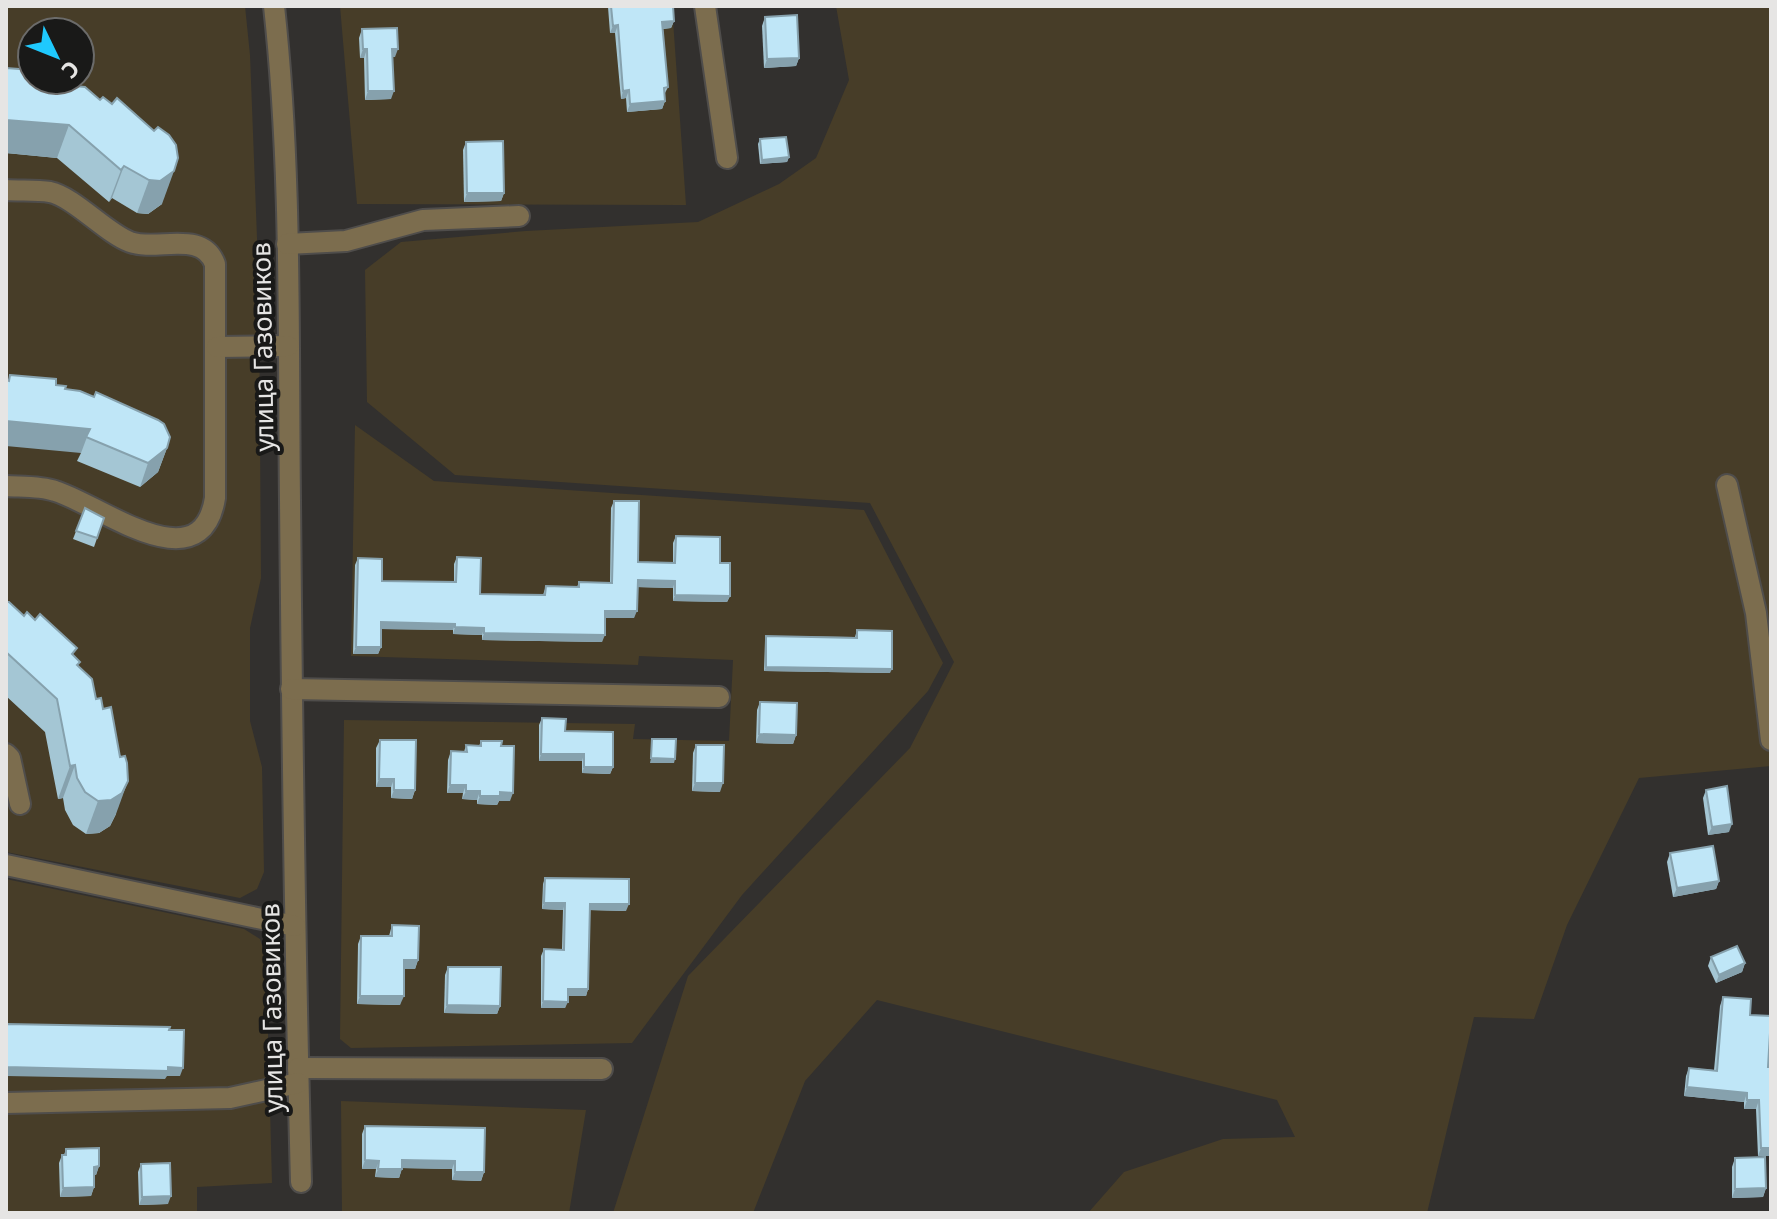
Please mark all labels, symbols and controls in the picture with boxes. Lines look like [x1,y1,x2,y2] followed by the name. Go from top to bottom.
[16,16,96,96] north arrow
[56,55,87,86] text: С
[242,242,282,452] street label: улица Газовиков
[251,903,291,1113] street label: улица Газовиков

